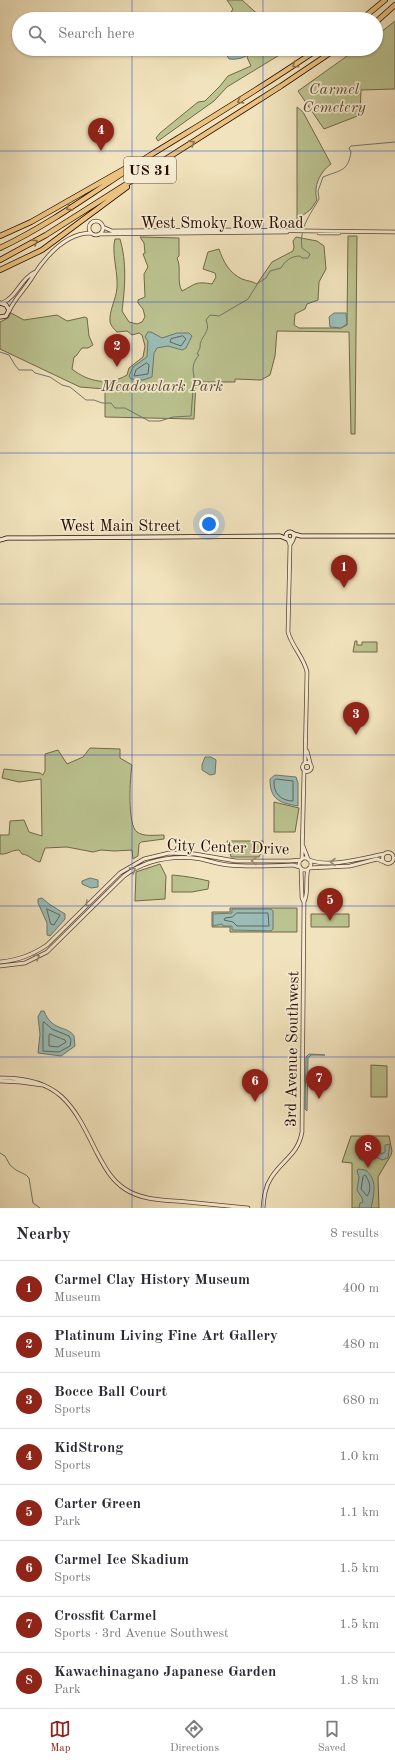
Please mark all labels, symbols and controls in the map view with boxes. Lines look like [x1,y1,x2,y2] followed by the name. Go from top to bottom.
[12,12,383,56] search box
[26,23,48,45] icon: search
[58,27,135,42] text: Search here
[292,60,299,68] one-way arrow
[302,82,367,116] park label: Carmel Cemetery
[237,96,244,103] one-way arrow
[88,118,114,151] pin: 4
[188,140,195,148] one-way arrow
[124,157,176,183] road number: US 31
[66,203,73,211] one-way arrow
[140,216,304,232] street label: West Smoky Row Road
[31,240,38,247] one-way arrow
[104,334,130,367] pin: 2
[100,379,223,395] park label: Meadowlark Park
[199,514,219,534] your location
[59,519,181,535] street label: West Main Street
[331,555,357,588] pin: 1
[343,702,369,735] pin: 3
[166,838,290,858] street label: City Center Drive
[251,857,257,865] one-way arrow
[330,858,336,866] one-way arrow
[129,867,136,874] one-way arrow
[317,888,343,921] pin: 5
[85,899,93,907] one-way arrow
[33,955,41,962] one-way arrow
[284,970,302,1127] street label: 3rd Avenue Southwest
[306,1066,332,1099] pin: 7
[242,1069,268,1102] pin: 6
[355,1135,381,1168] pin: 8
[16,1226,71,1243] text: Nearby
[330,1227,379,1240] text: 8 results
[54,1273,250,1288] text: Carmel Clay History Museum
[25,1282,33,1295] text: 1
[342,1282,379,1295] text: 400 m
[54,1291,101,1304] text: Museum
[54,1329,278,1344] text: Platinum Living Fine Art Gallery
[25,1338,33,1351] text: 2
[342,1338,379,1351] text: 480 m
[54,1347,101,1360] text: Museum
[54,1385,167,1400] text: Bocce Ball Court
[25,1394,33,1407] text: 3
[342,1394,379,1407] text: 680 m
[54,1403,91,1416] text: Sports
[54,1441,124,1456] text: KidStrong
[25,1450,33,1463] text: 4
[340,1450,379,1463] text: 1.0 km
[54,1459,91,1472] text: Sports
[54,1497,141,1512] text: Carter Green
[25,1506,33,1519] text: 5
[340,1506,379,1519] text: 1.1 km
[54,1515,81,1528] text: Park
[54,1553,189,1568] text: Carmel Ice Skadium
[25,1562,33,1575] text: 6
[340,1562,379,1575] text: 1.5 km
[54,1571,91,1584] text: Sports
[54,1609,157,1624] text: Crossfit Carmel
[25,1618,33,1631] text: 7
[340,1618,379,1631] text: 1.5 km
[54,1627,229,1640] text: Sports · 3rd Avenue Southwest
[54,1665,276,1680] text: Kawachinagano Japanese Garden
[25,1674,33,1687] text: 8
[340,1674,379,1687] text: 1.8 km
[54,1683,81,1696] text: Park
[49,1718,71,1756] tab: Map
[170,1718,219,1756] tab: Directions
[318,1718,346,1756] tab: Saved

